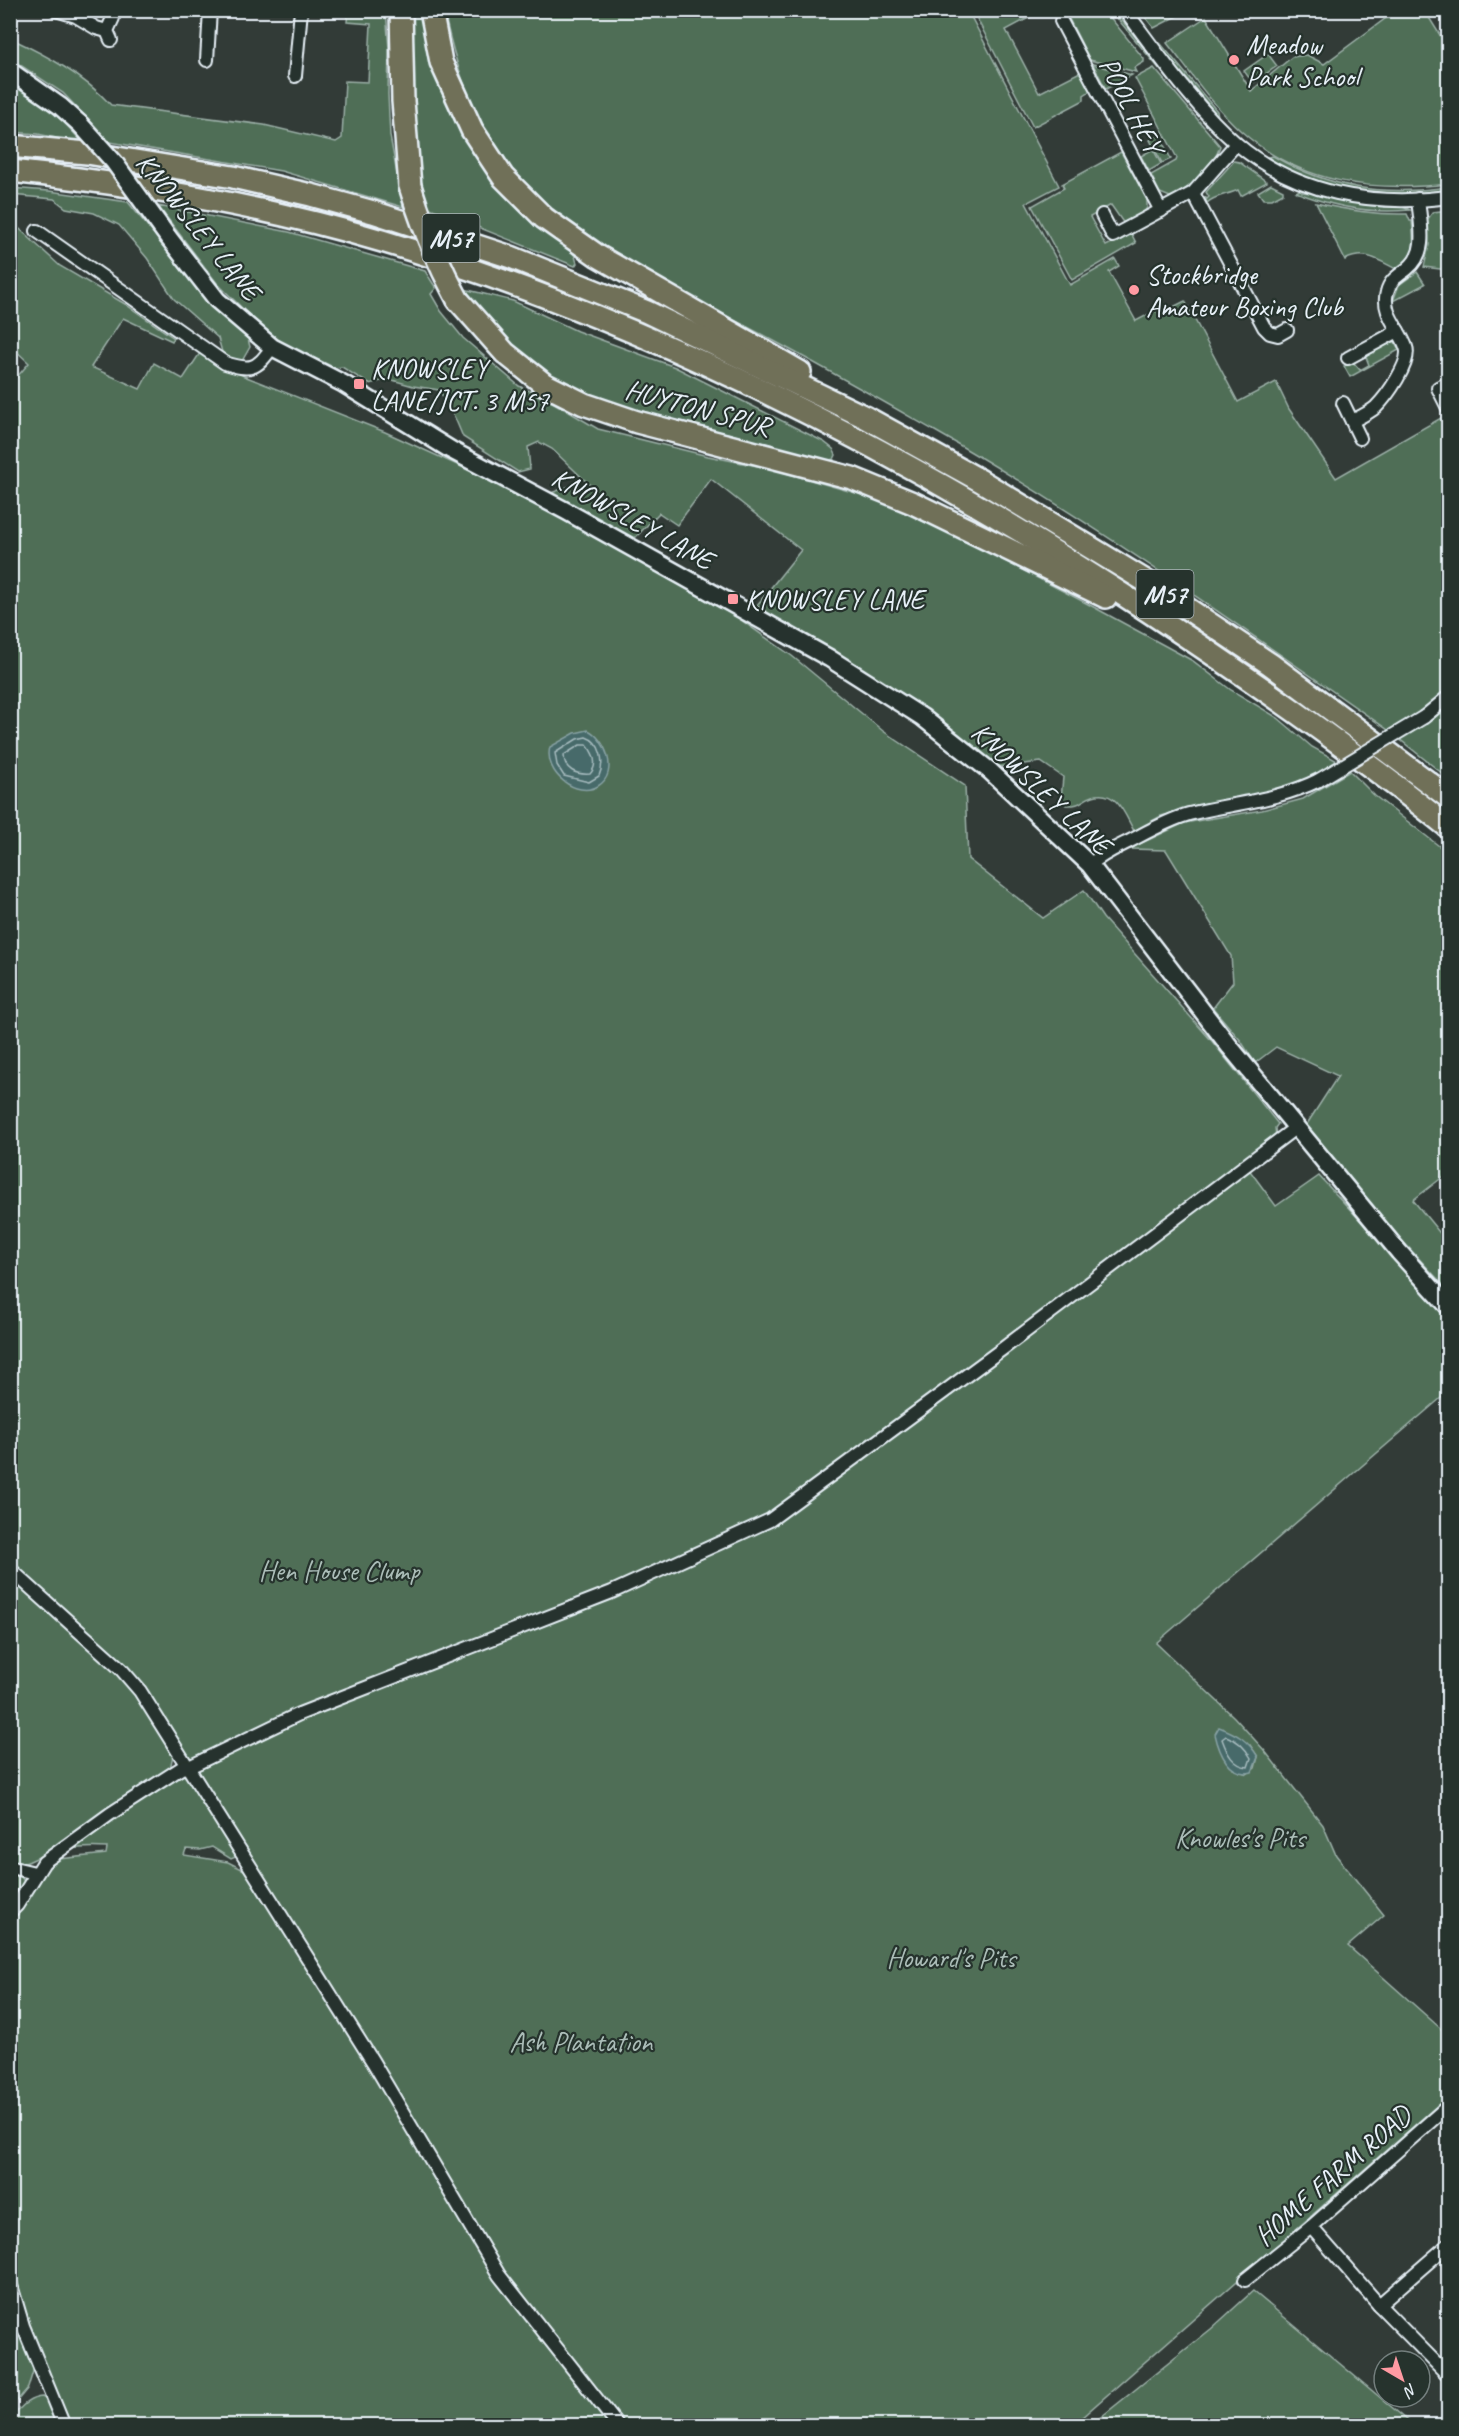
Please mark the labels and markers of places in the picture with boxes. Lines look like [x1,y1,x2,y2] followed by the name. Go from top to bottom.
[1246,27,1364,94] place label: Meadow Park School
[1227,53,1241,67] marker: Meadow Park School
[1146,257,1345,324] place label: Stockbridge Amateur Boxing Club
[1127,283,1141,297] marker: Stockbridge Amateur Boxing Club
[371,351,550,418] place label: KNOWSLEY LANE/JCT. 3 M57
[352,377,366,391] marker: KNOWSLEY LANE/JCT. 3 M57
[745,582,927,617] place label: KNOWSLEY LANE
[726,592,740,606] marker: KNOWSLEY LANE

